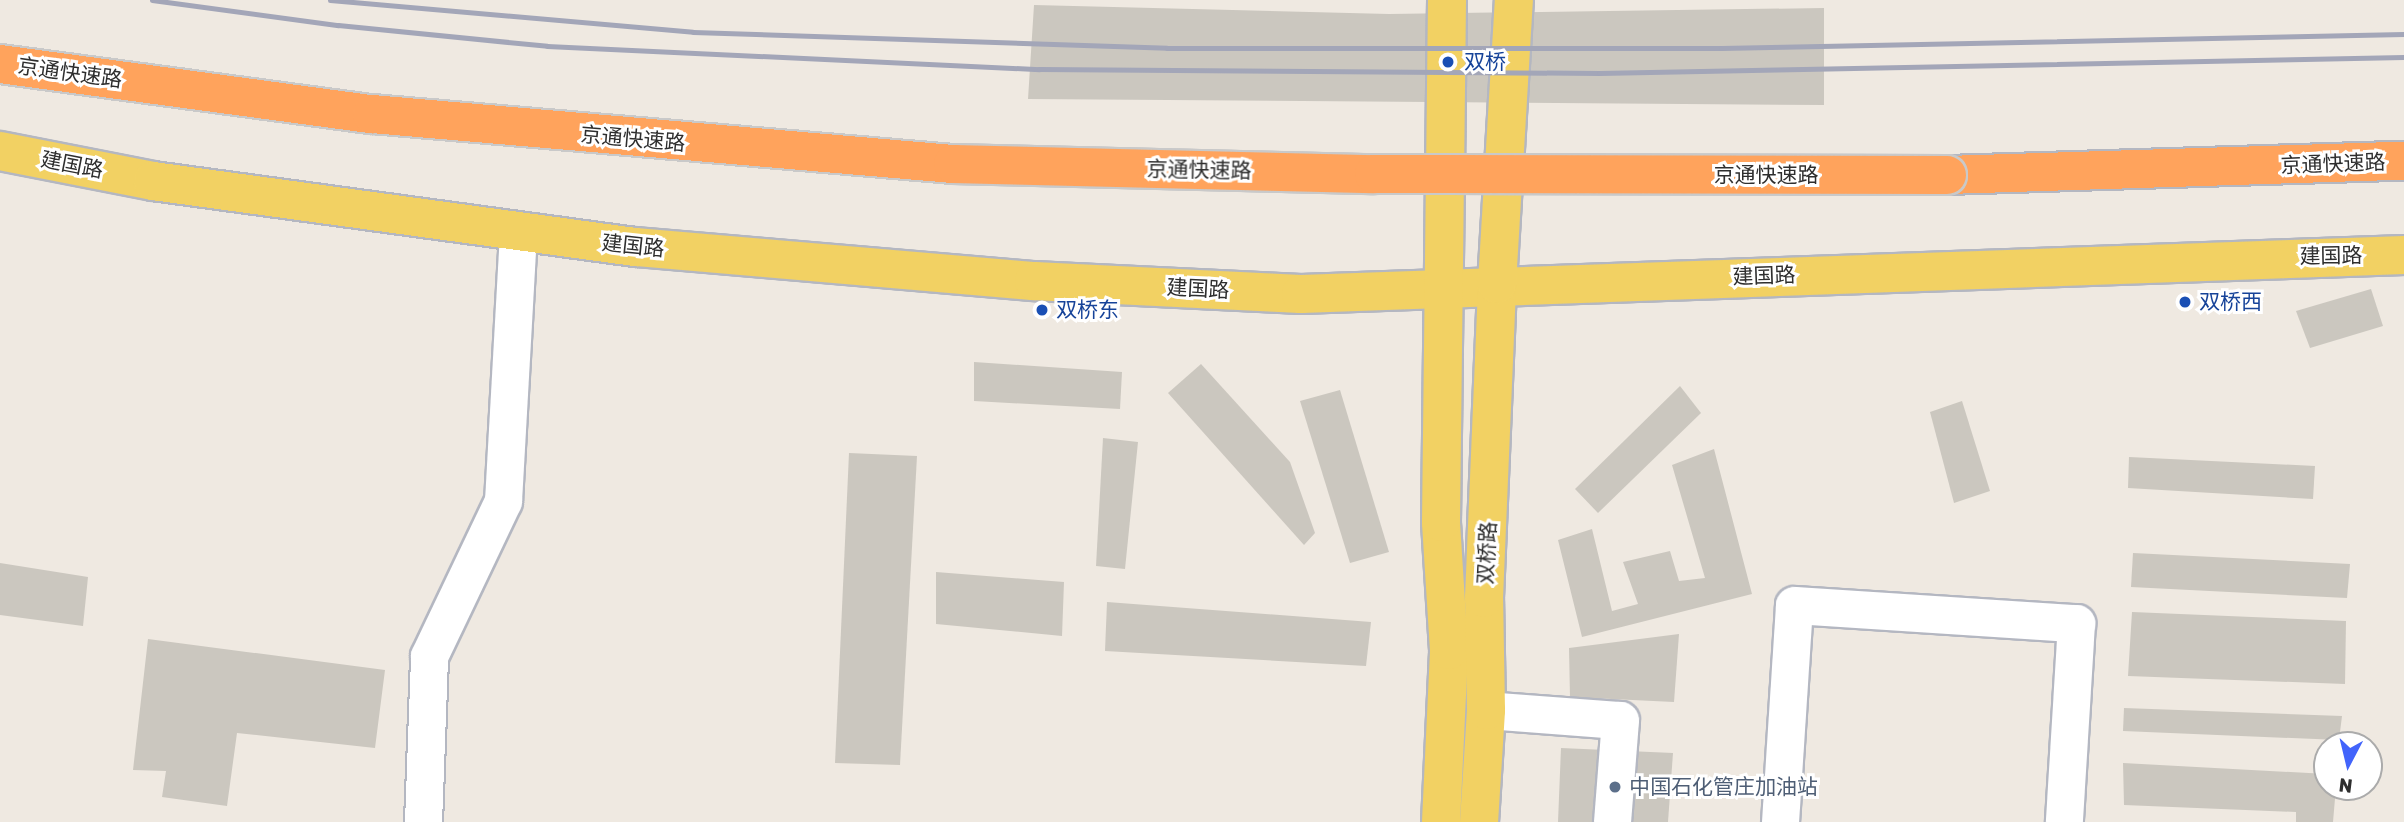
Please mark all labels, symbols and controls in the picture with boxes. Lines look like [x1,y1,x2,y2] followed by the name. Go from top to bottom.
[1464,49,1506,75] place label: 双桥
[1438,52,1458,72] marker: 双桥
[16,53,124,93] street label: 京通快速路
[580,122,686,156] street label: 京通快速路
[39,147,105,183] street label: 建国路
[2280,150,2386,178] street label: 京通快速路
[1146,156,1252,184] street label: 京通快速路
[1714,162,1818,188] street label: 京通快速路
[600,230,666,262] street label: 建国路
[2299,243,2363,269] street label: 建国路
[1732,262,1796,290] street label: 建国路
[1166,275,1230,303] street label: 建国路
[2199,289,2262,315] place label: 双桥西
[2177,294,2193,310] marker: 双桥西
[1056,297,1119,323] place label: 双桥东
[1034,302,1050,318] marker: 双桥东
[1473,521,1501,585] street label: 双桥路
[2313,731,2383,801] north arrow
[2337,773,2354,798] text: N
[1629,774,1818,800] place label: 中国石化管庄加油站
[1607,779,1623,795] marker: 中国石化管庄加油站

